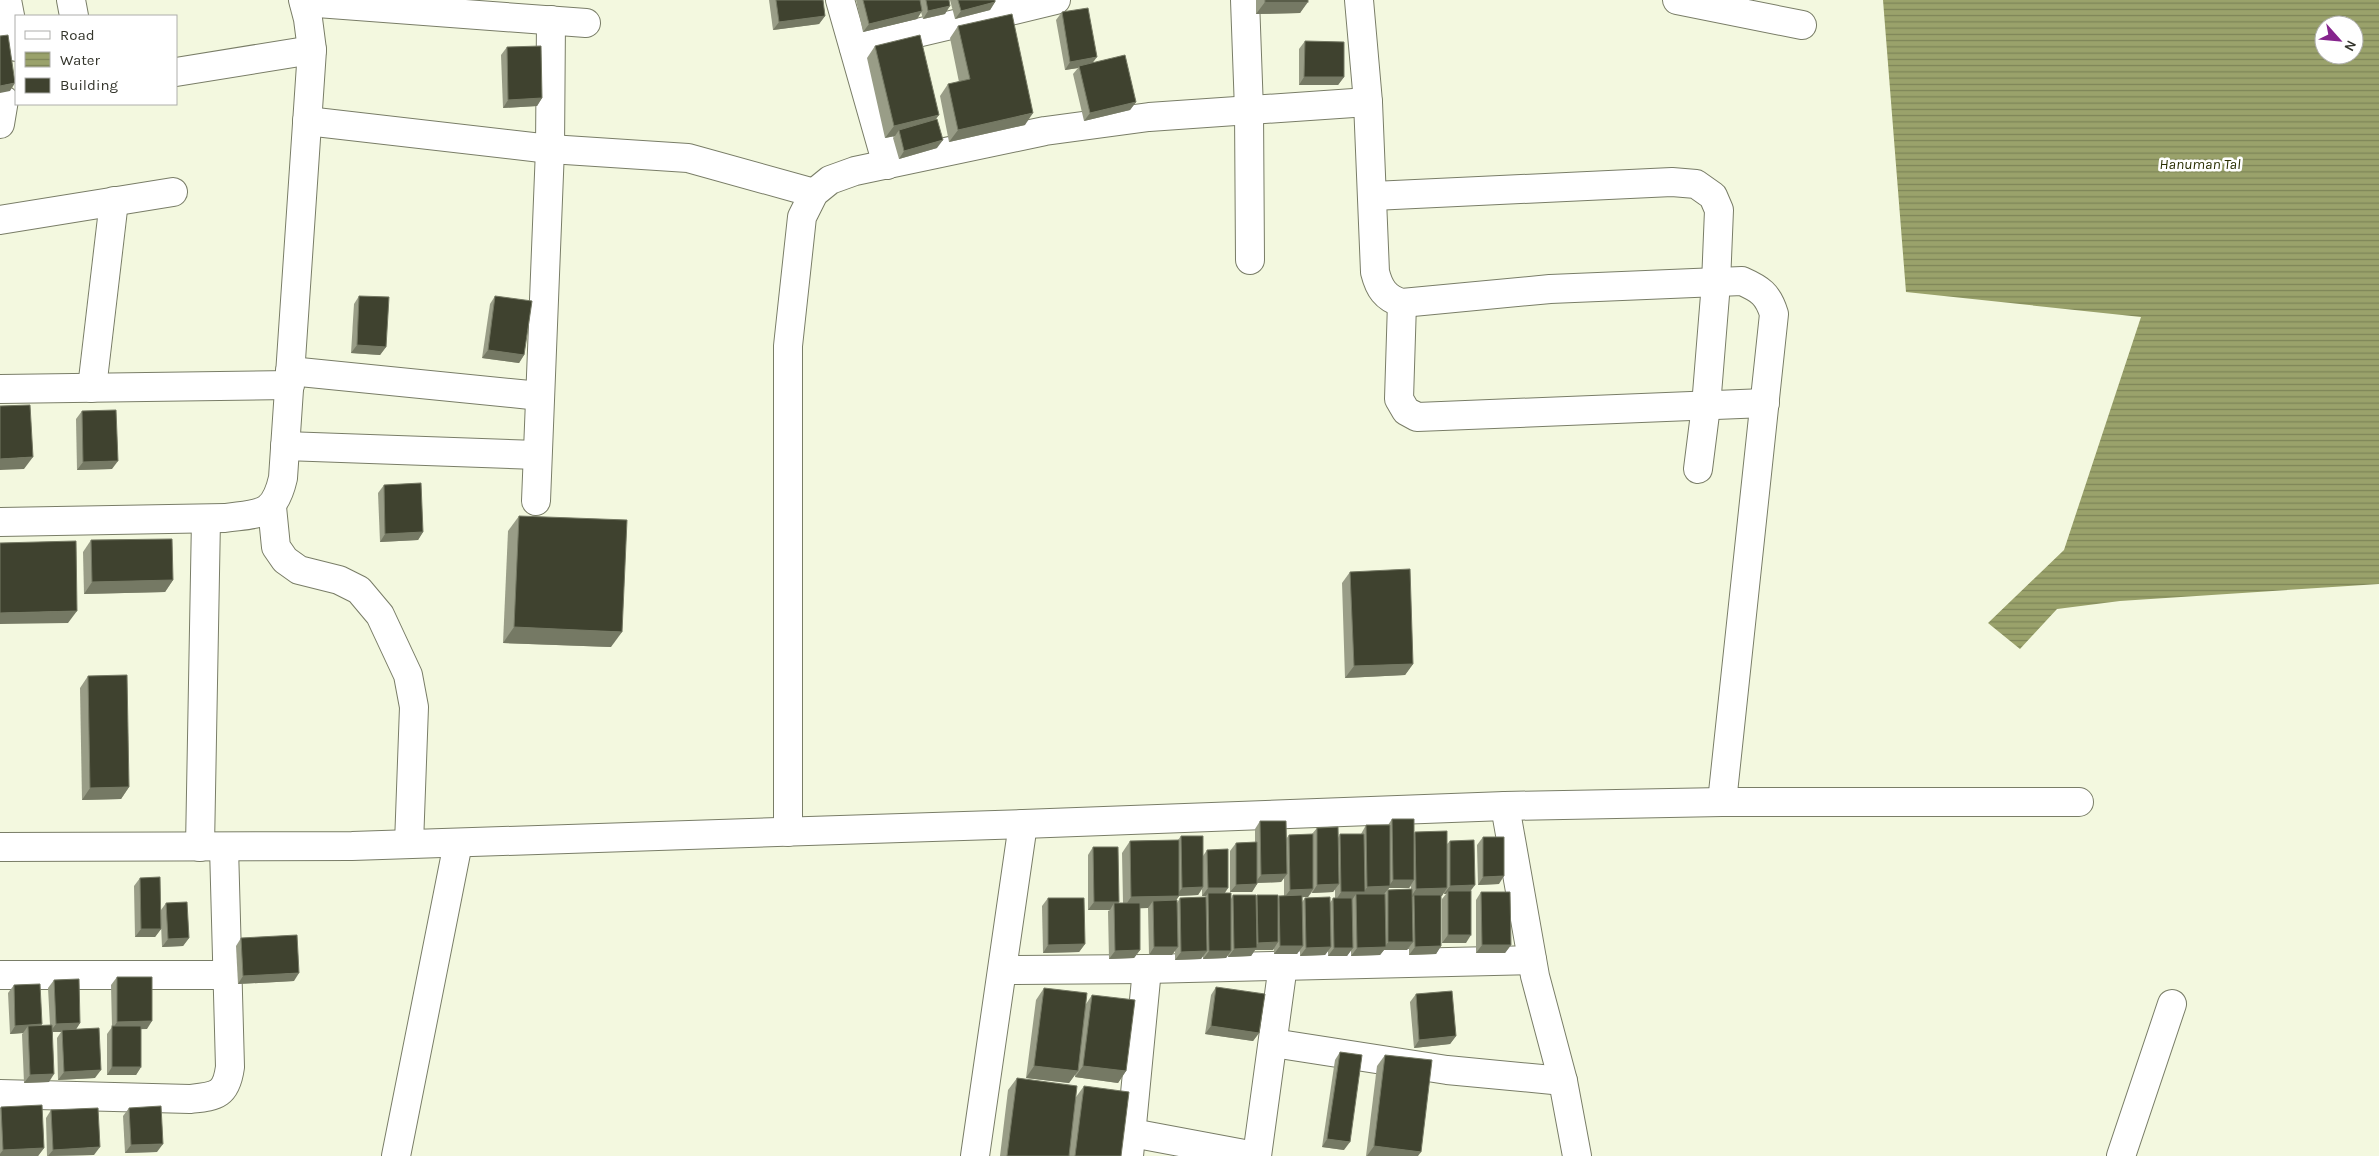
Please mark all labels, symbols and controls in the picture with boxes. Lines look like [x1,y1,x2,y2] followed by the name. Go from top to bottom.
[15,15,178,105] legend
[2314,15,2364,65] north arrow
[60,26,95,44] text: Road
[2340,37,2360,54] text: N
[60,51,101,69] text: Water
[60,76,118,94] text: Building
[2159,155,2241,173] water label: Hanuman Tal

